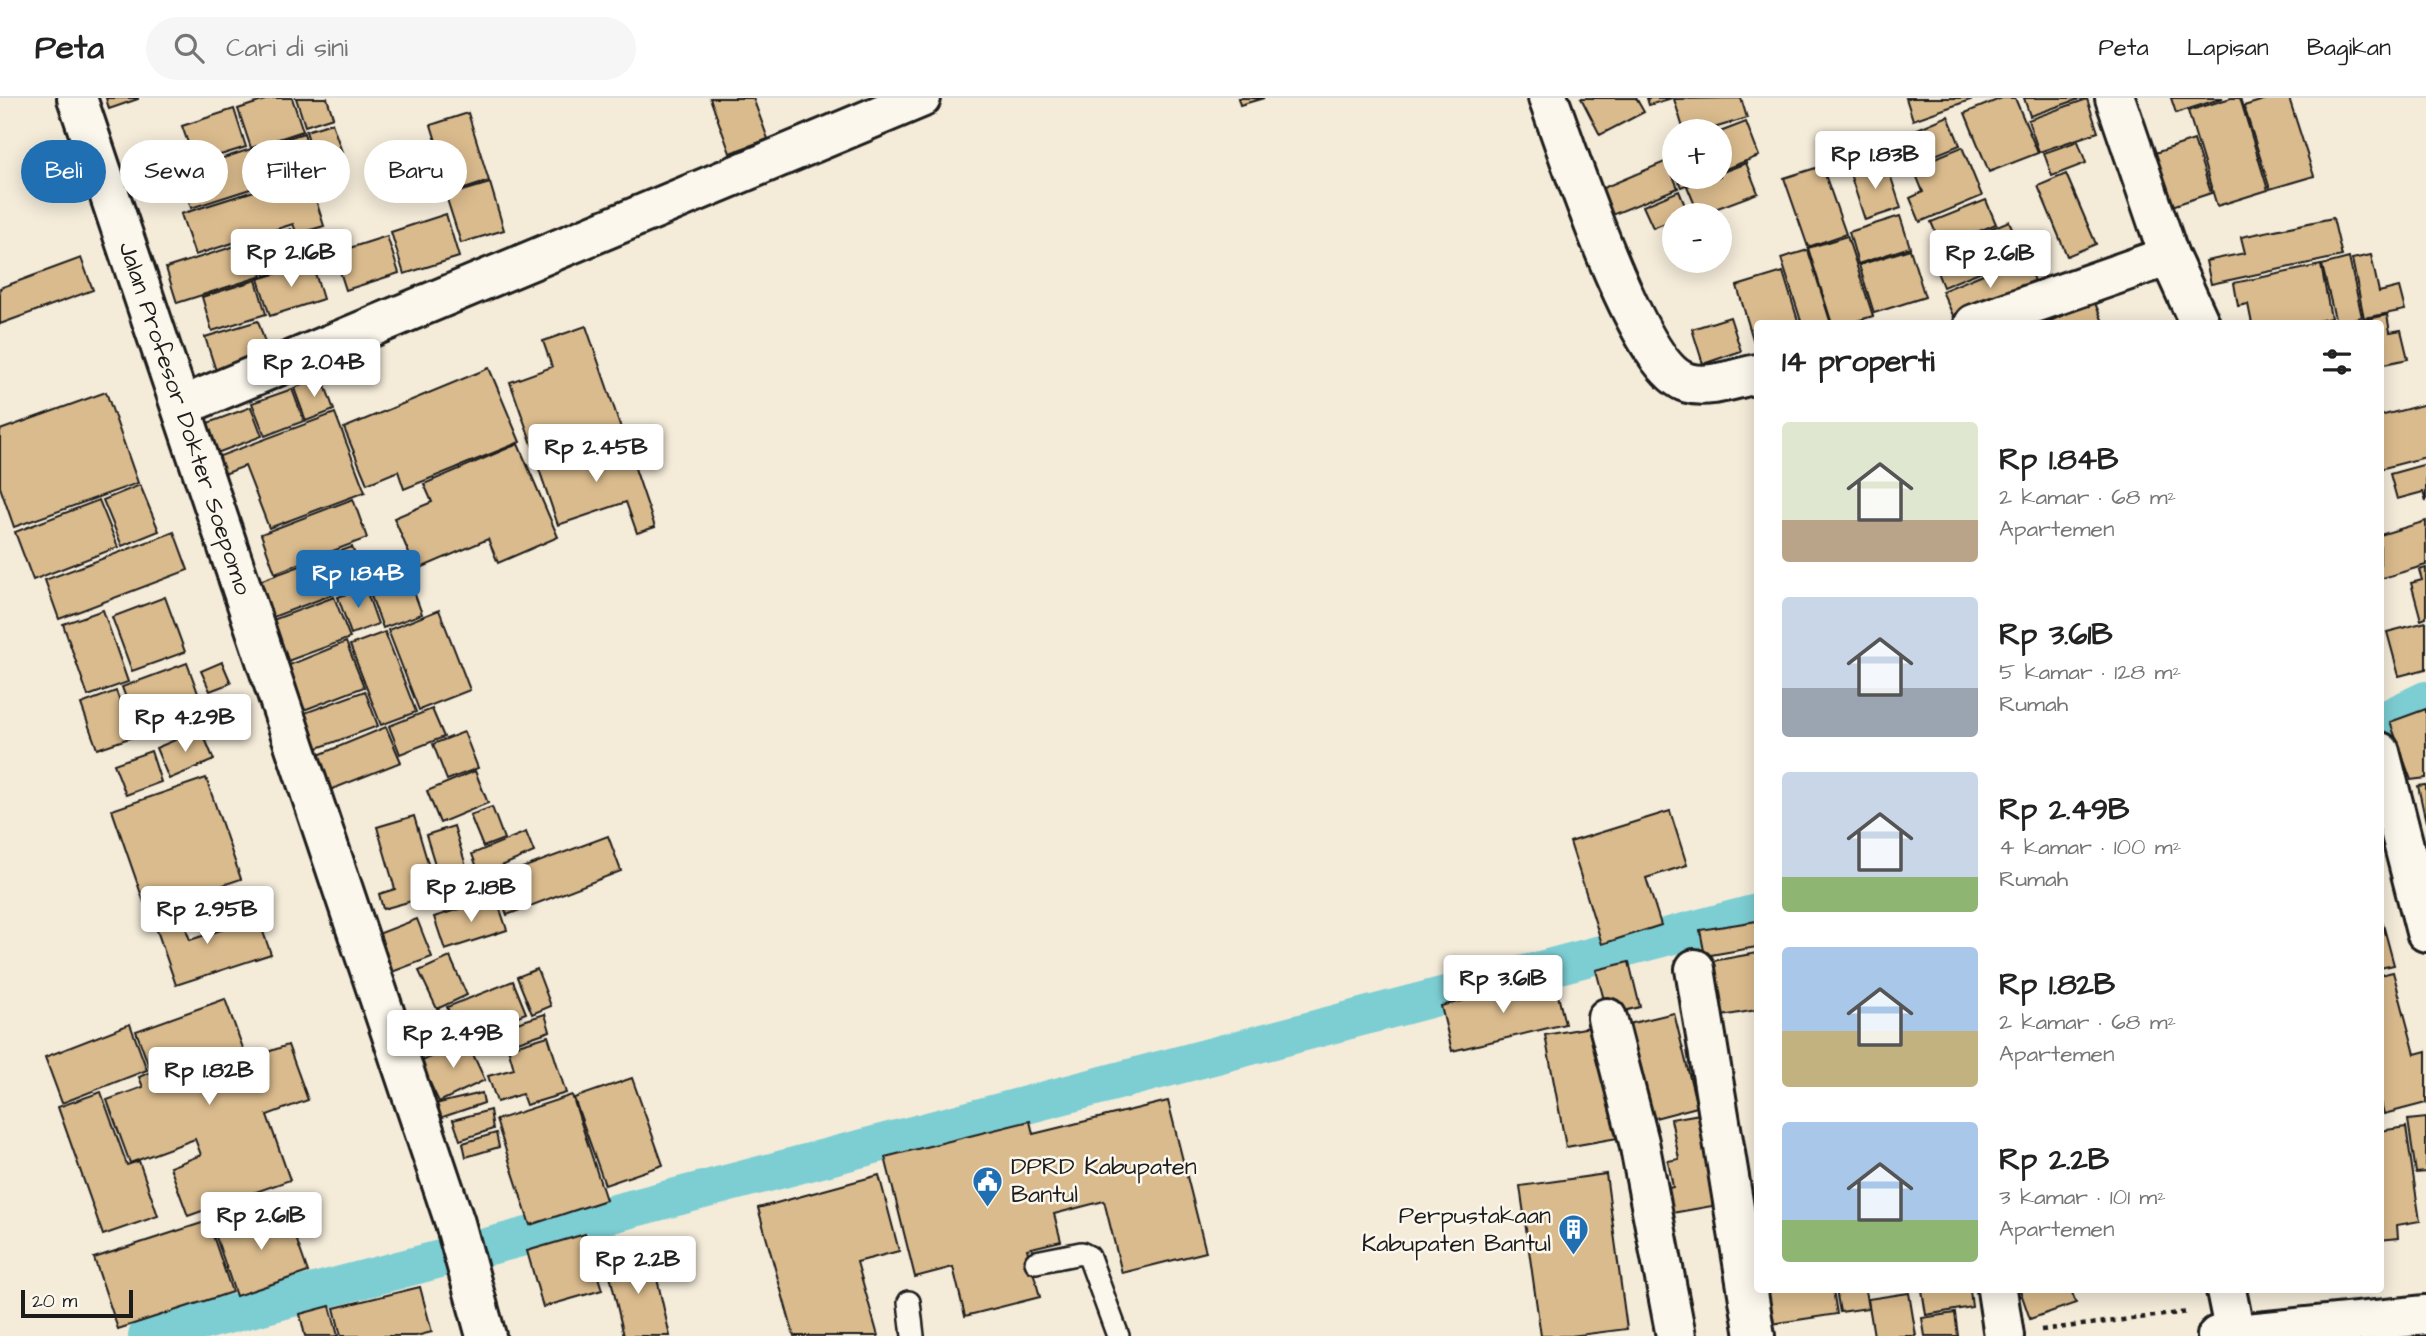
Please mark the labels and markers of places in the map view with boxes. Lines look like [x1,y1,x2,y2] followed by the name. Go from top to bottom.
[1803,132,1947,191] pin: Rp 1.83B
[219,230,363,289] pin: Rp 2.16B
[1918,230,2062,290] pin: Rp 2.61B
[242,340,386,399] pin: Rp 2.04B
[524,424,668,484] pin: Rp 2.45B
[286,550,430,610] pin: Rp 1.84B
[113,694,257,754] pin: Rp 4.29B
[399,864,543,924] pin: Rp 2.18B
[135,886,279,946] pin: Rp 2.95B
[1431,956,1575,1015] pin: Rp 3.61B
[381,1010,525,1070] pin: Rp 2.49B
[137,1048,281,1107] pin: Rp 1.82B
[1011,1150,1197,1212] place label: DPRD Kabupaten Bantul
[971,1164,1005,1208] public building icon: DPRD Kabupaten Bantul
[189,1192,333,1252] pin: Rp 2.61B
[1362,1199,1551,1261] place label: Perpustakaan Kabupaten Bantul
[1557,1213,1591,1257] building icon: Perpustakaan Kabupaten Bantul
[573,1236,703,1296] pin: Rp 2.2B

